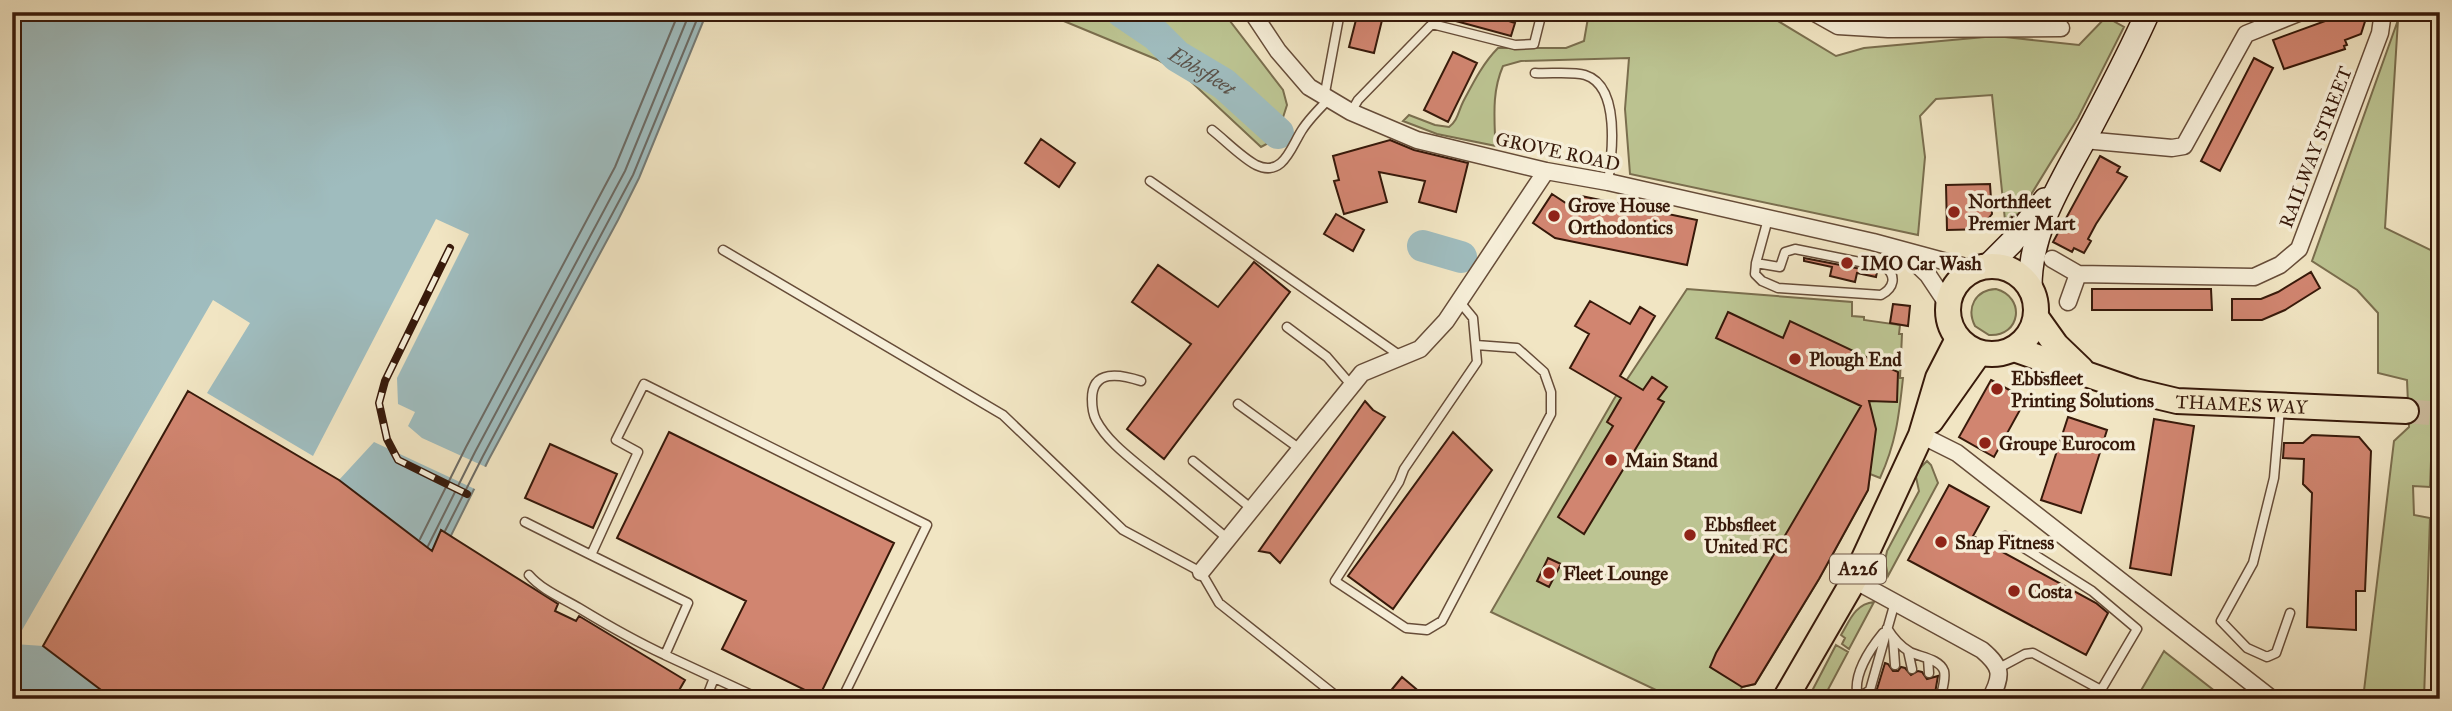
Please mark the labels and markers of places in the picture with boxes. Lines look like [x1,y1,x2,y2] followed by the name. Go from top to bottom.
[1968,190,2076,235] place label: Northfleet Premier Mart
[1568,194,1673,239] place label: Grove House Orthodontics
[1946,204,1962,220] marker: Northfleet Premier Mart
[1546,208,1562,224] marker: Grove House Orthodontics
[1861,252,1982,275] place label: IMO Car Wash
[1839,255,1855,271] marker: IMO Car Wash
[1809,348,1902,372] place label: Plough End
[1787,351,1803,367] marker: Plough End
[2011,367,2154,413] place label: Ebbsfleet Printing Solutions
[1989,381,2005,397] marker: Ebbsfleet Printing Solutions
[1999,432,2135,456] place label: Groupe Eurocom
[1977,435,1993,451] marker: Groupe Eurocom
[1625,449,1718,472] place label: Main Stand
[1603,452,1619,468] marker: Main Stand
[1704,513,1788,558] place label: Ebbsfleet United FC
[1682,527,1698,543] marker: Ebbsfleet United FC
[1955,531,2054,555] place label: Snap Fitness
[1933,534,1949,550] marker: Snap Fitness
[1563,562,1668,586] place label: Fleet Lounge
[1541,565,1557,581] marker: Fleet Lounge
[2028,580,2073,603] place label: Costa
[2006,583,2022,599] marker: Costa

